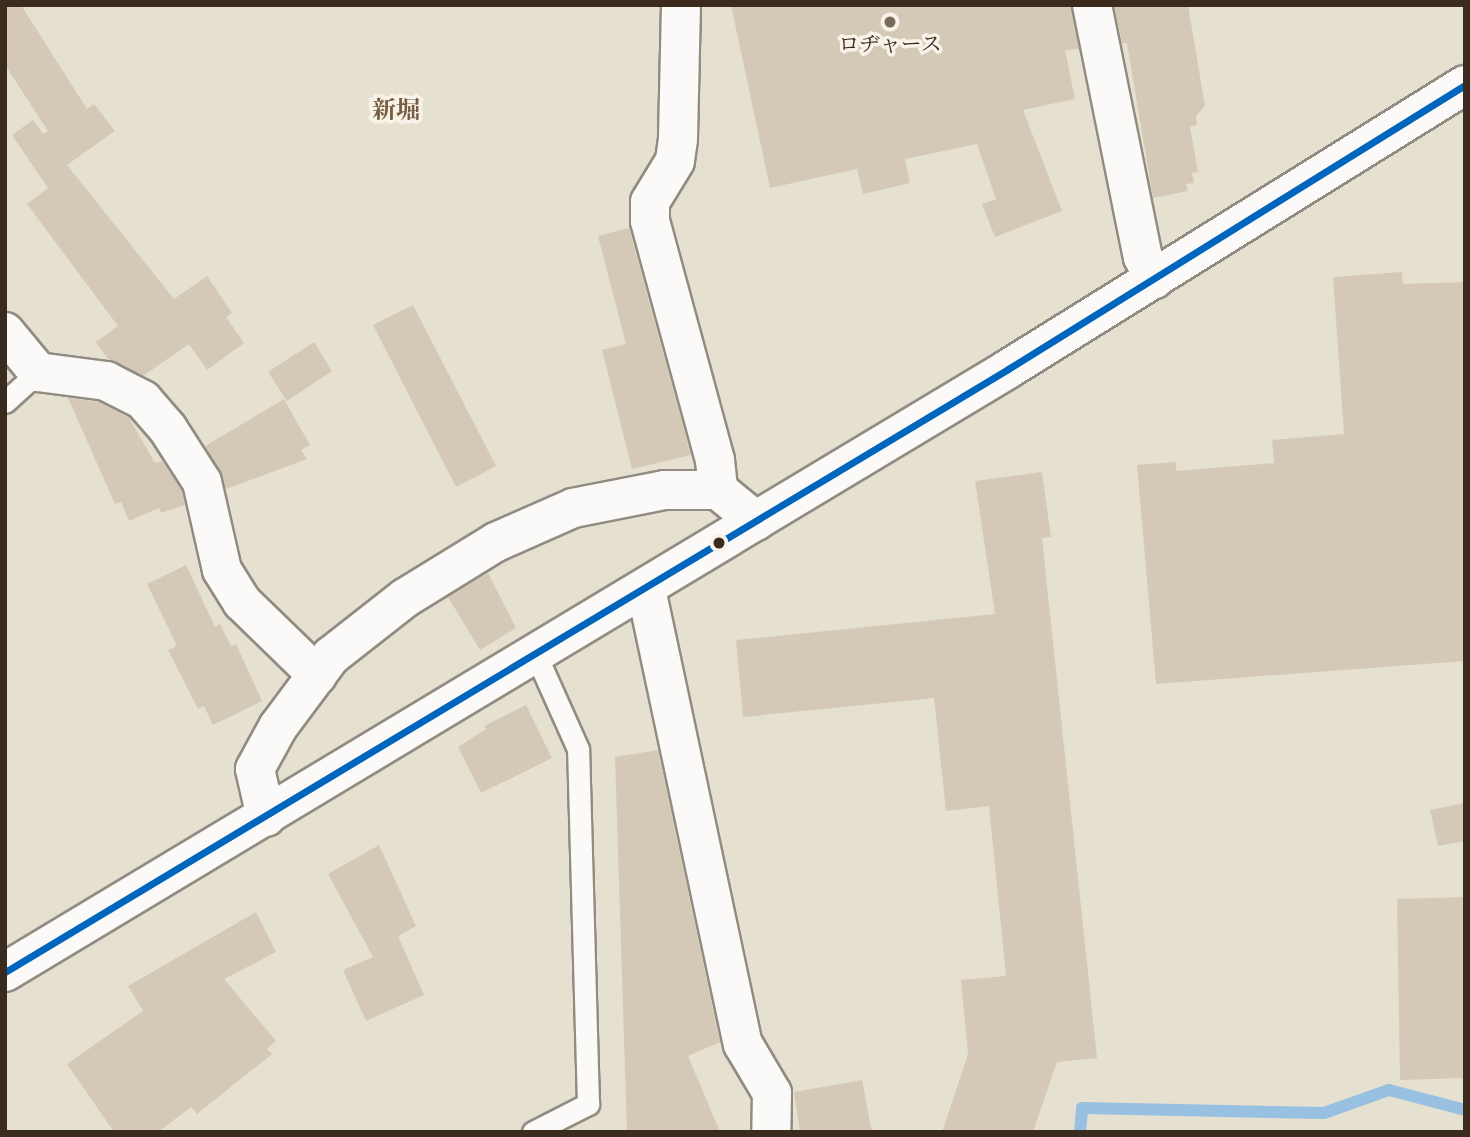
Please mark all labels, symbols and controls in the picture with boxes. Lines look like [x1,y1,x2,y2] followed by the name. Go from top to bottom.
[882,14,898,30] marker: ロヂャース
[838,33,942,59] place label: ロヂャース
[372,98,420,126] district label: 新堀
[712,536,726,550] unlabelled marker

